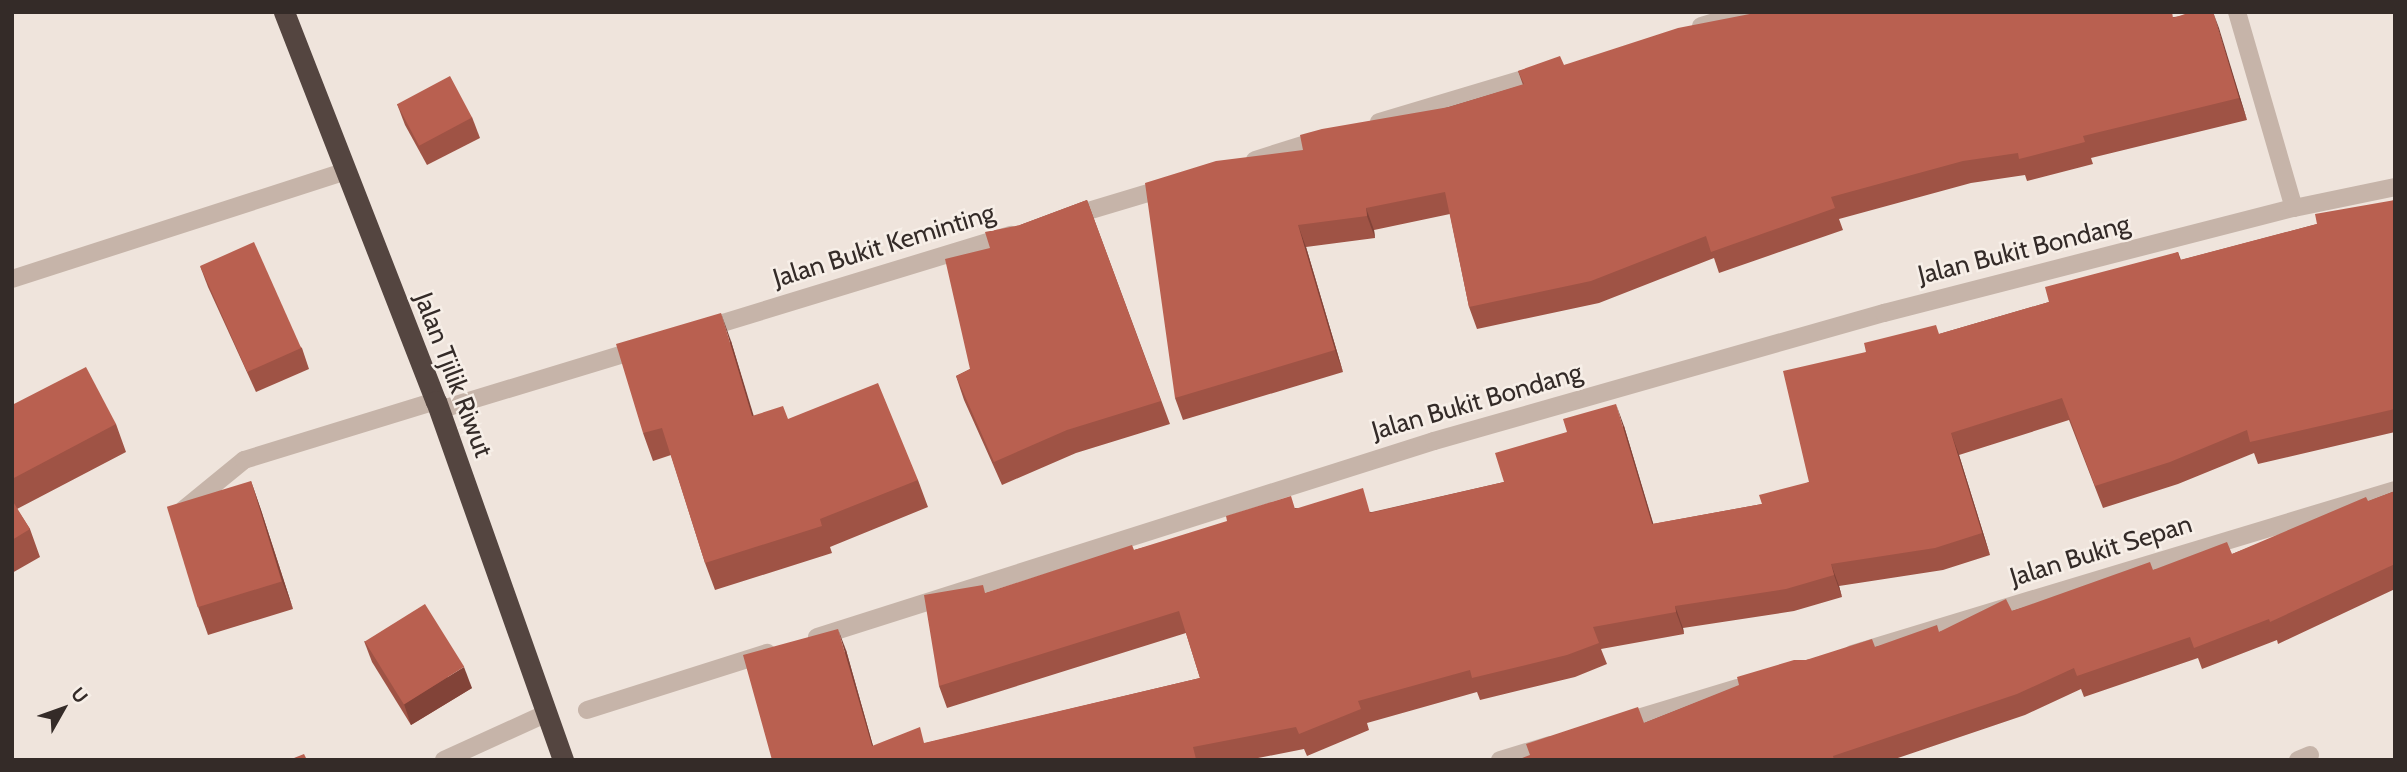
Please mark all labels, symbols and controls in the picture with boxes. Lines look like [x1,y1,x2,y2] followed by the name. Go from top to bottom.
[769,197,999,295] street label: Jalan Bukit Keminting
[1915,209,2133,291] street label: Jalan Bukit Bondang
[407,288,499,462] street label: Jalan Tjilik Riwut
[1368,357,1586,447] street label: Jalan Bukit Bondang
[2006,509,2196,593] street label: Jalan Bukit Sepan
[28,674,98,744] north arrow
[66,683,93,708] text: U

